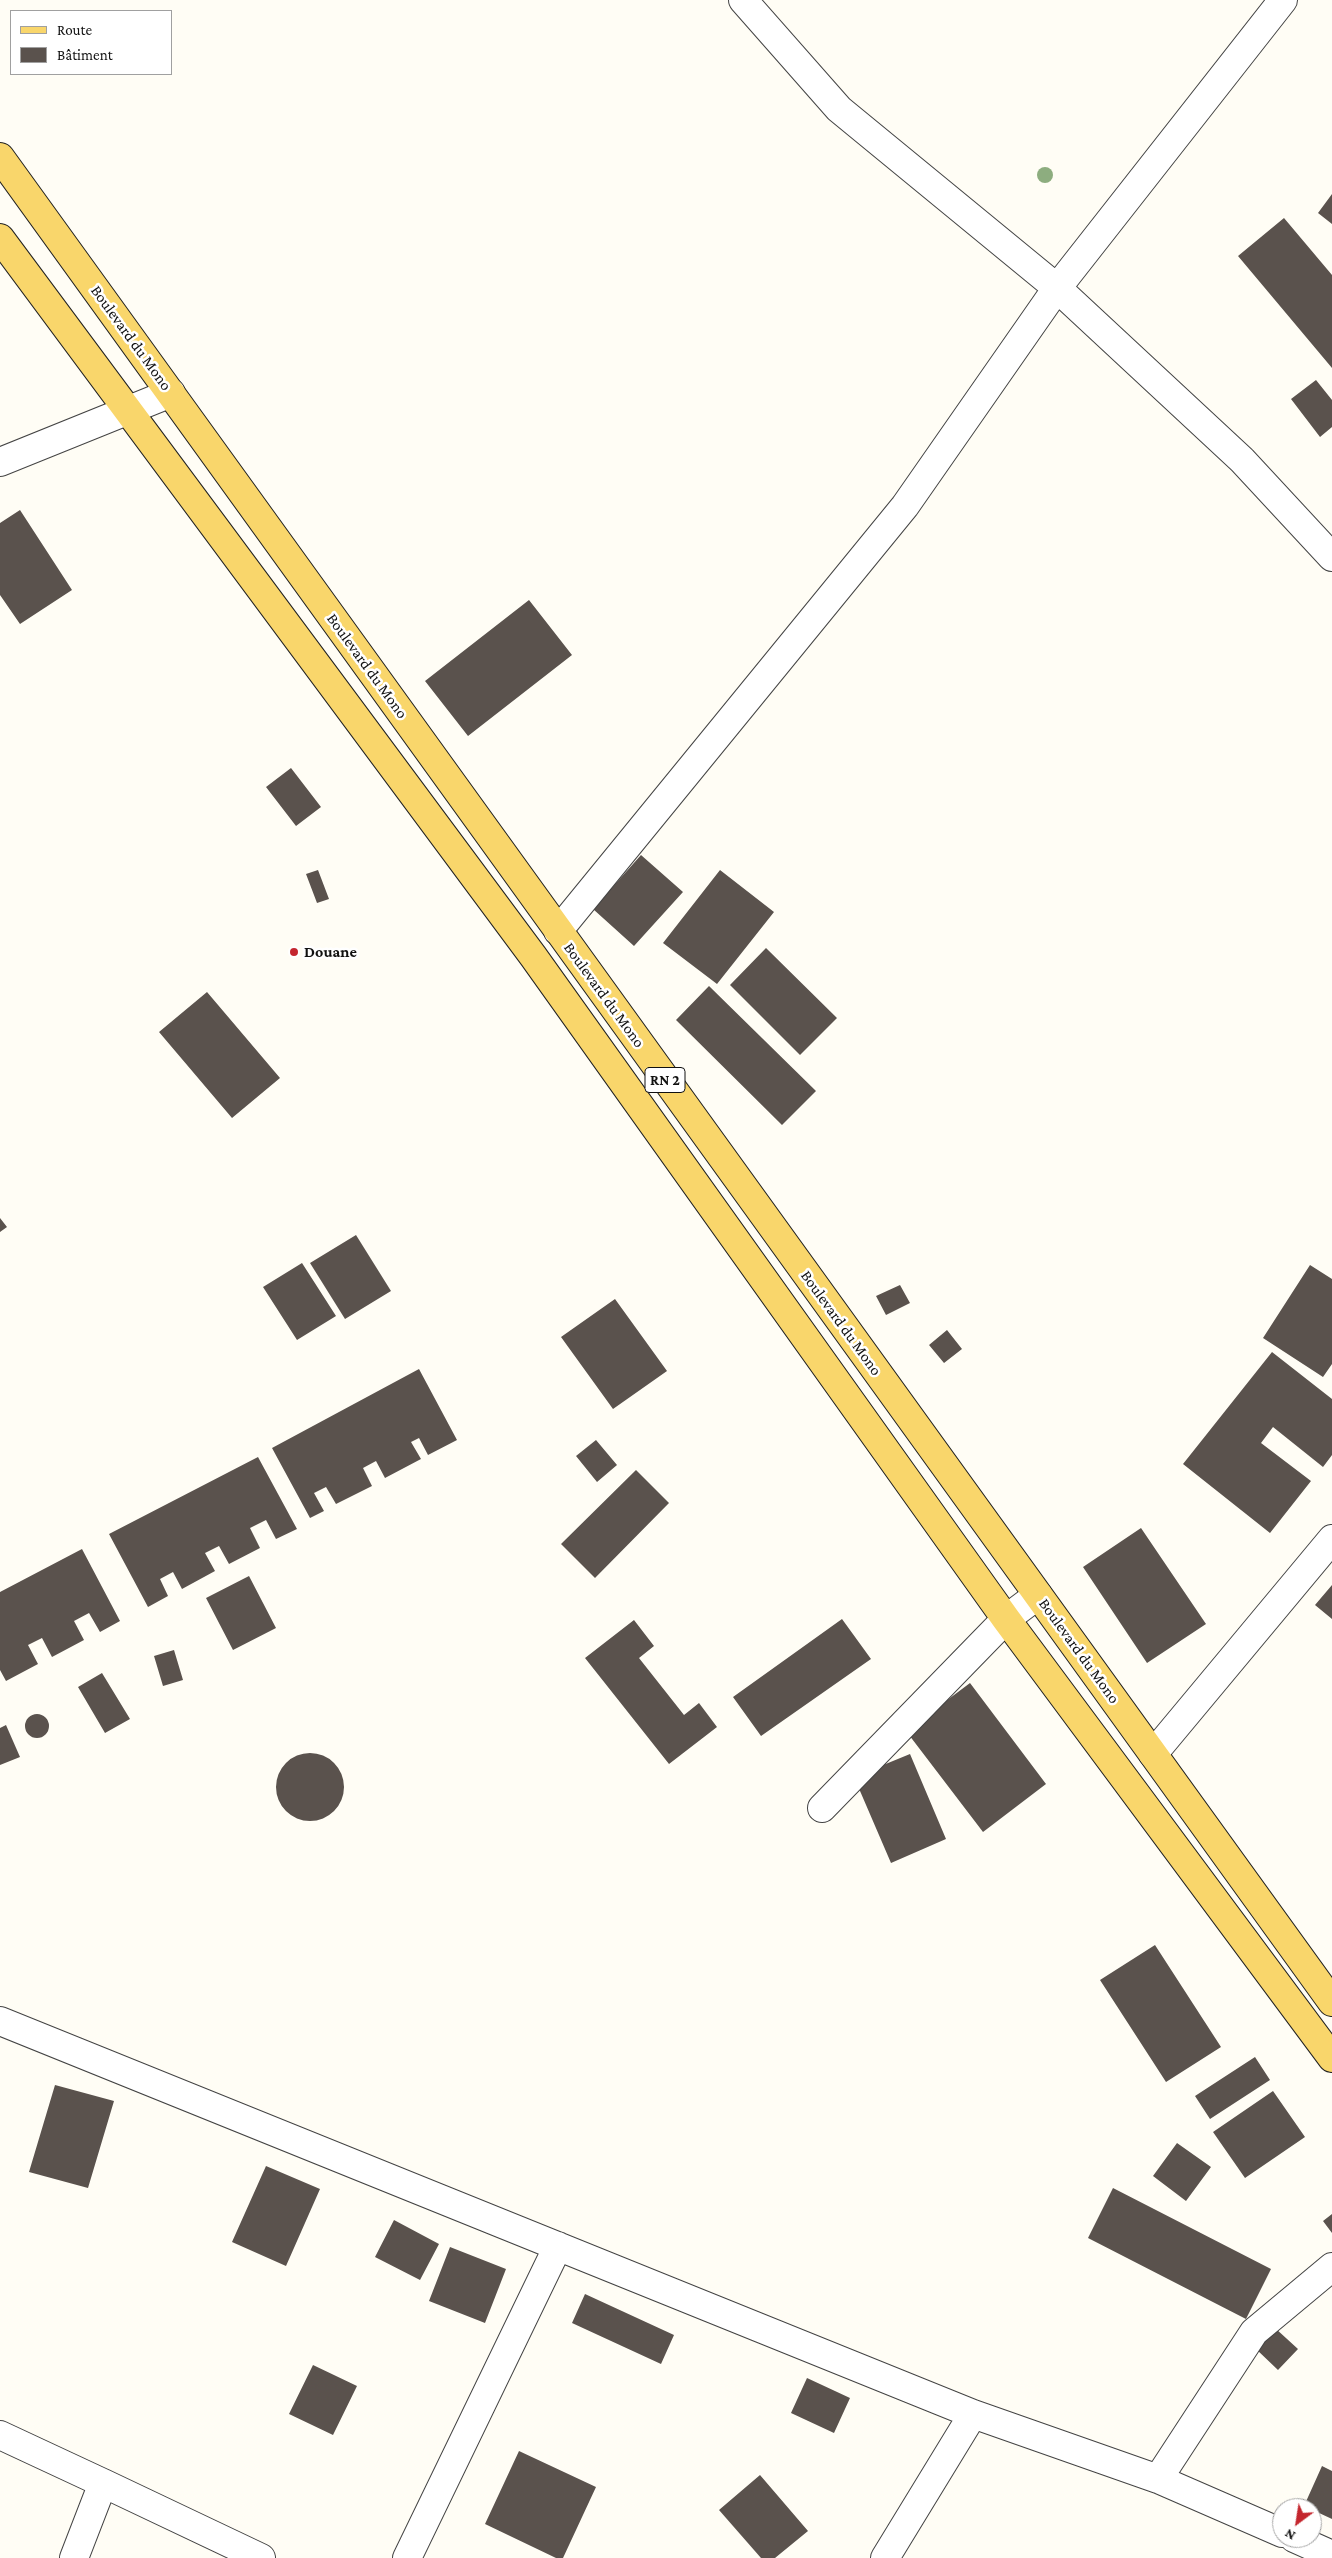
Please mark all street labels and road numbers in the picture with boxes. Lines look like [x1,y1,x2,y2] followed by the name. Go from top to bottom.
[86,282,176,394] street label: Boulevard du Mono
[322,610,412,722] street label: Boulevard du Mono
[559,939,649,1051] street label: Boulevard du Mono
[645,1068,685,1092] road number: RN 2
[796,1267,886,1379] street label: Boulevard du Mono
[1034,1595,1124,1707] street label: Boulevard du Mono

